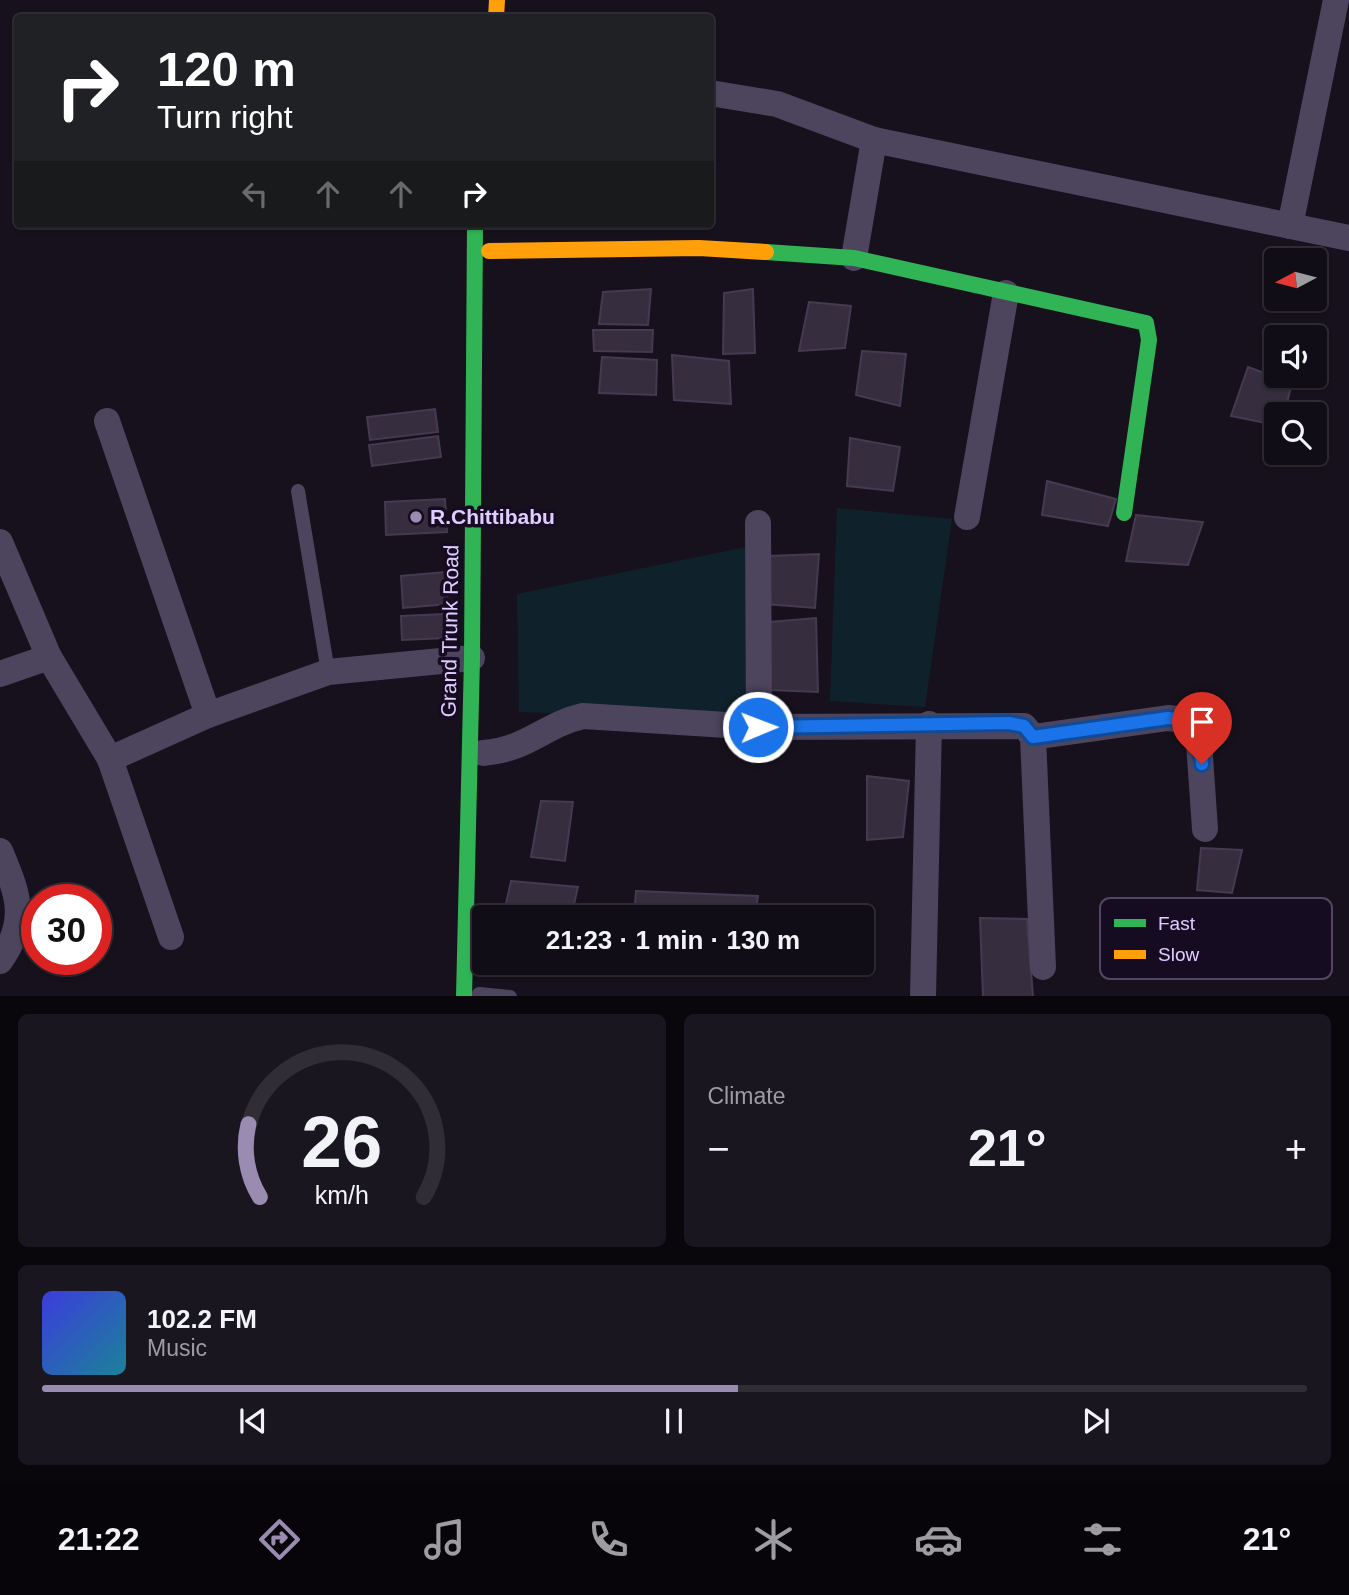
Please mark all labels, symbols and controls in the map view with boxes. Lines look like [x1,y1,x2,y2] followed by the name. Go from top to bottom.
[42,42,133,133] icon: right
[157,42,296,96] text: 120 m
[157,99,293,135] text: Turn right
[236,175,274,213] icon: left
[309,175,347,213] icon: ahead
[382,175,420,213] icon: ahead
[455,175,493,213] icon: right
[1264,248,1326,312] north arrow
[1264,248,1327,465] map controls
[1264,325,1327,388] button: sound
[1264,402,1327,465] button: search
[430,505,555,528] place label: R.Chittibabu
[408,509,424,525] marker: R.Chittibabu
[436,544,463,718] street label: Grand Trunk Road
[721,690,795,764] position arrow
[1172,692,1232,764] pin
[1183,703,1221,741] icon: arrive
[21,884,112,975] speed limit sign: 30
[1100,898,1332,979] legend
[1158,913,1196,934] text: Fast
[546,925,800,955] text: 21:23 · 1 min · 130 m
[1158,944,1199,965] text: Slow
[708,1083,785,1109] text: Climate
[301,1101,382,1182] text: 26
[968,1119,1047,1177] text: 21°
[708,1128,730,1170] text: −
[1285,1128,1307,1170] text: +
[315,1180,369,1208] text: km/h
[147,1304,257,1334] text: 102.2 FM
[147,1335,207,1361] text: Music
[234,1402,272,1440] icon: previous
[655,1402,693,1440] icon: pause
[1077,1402,1115,1440] icon: next
[255,1515,304,1564] icon: directions
[420,1515,469,1564] icon: music
[584,1515,633,1564] icon: phone
[749,1515,798,1564] icon: climate
[914,1515,963,1564] icon: car
[1078,1515,1127,1564] icon: filters
[58,1521,140,1557] text: 21:22
[1243,1521,1291,1557] text: 21°

